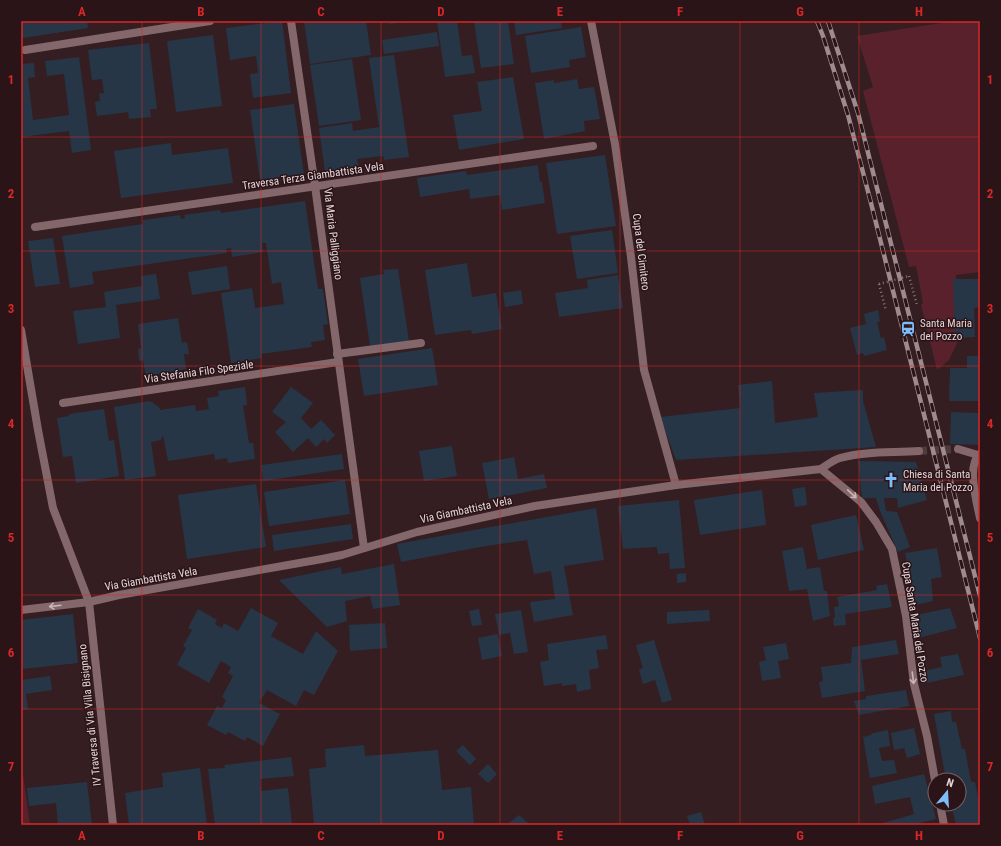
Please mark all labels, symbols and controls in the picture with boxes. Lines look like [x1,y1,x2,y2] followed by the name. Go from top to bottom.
[78,4,86,19] text: A
[197,4,205,19] text: B
[317,4,325,19] text: C
[437,4,445,19] text: D
[557,4,564,19] text: E
[677,4,683,19] text: F
[796,4,804,19] text: G
[915,4,923,19] text: H
[8,72,14,87] text: 1
[987,72,993,87] text: 1
[241,160,385,192] street label: Traversa Terza Giambattista Vela
[8,186,15,201] text: 2
[987,186,994,201] text: 2
[321,187,345,281] street label: Via Maria Palliggiano
[630,213,652,292] street label: Cupa del Cimitero
[8,301,14,316] text: 3
[987,301,993,316] text: 3
[920,317,972,343] place label: Santa Maria del Pozzo
[899,320,917,338] station icon: Santa Maria del Pozzo
[144,358,254,386] street label: Via Stefania Filo Speziale
[8,416,15,431] text: 4
[987,416,994,431] text: 4
[903,468,973,494] place label: Chiesa di Santa Maria del Pozzo
[882,471,900,489] church icon: Chiesa di Santa Maria del Pozzo
[846,489,857,498] one-way arrow
[419,494,513,526] street label: Via Giambattista Vela
[8,530,15,545] text: 5
[987,530,994,545] text: 5
[899,561,931,684] street label: Cupa Santa Maria del Pozzo
[104,564,198,594] street label: Via Giambattista Vela
[49,602,62,610] one-way arrow
[76,643,104,786] street label: IV Traversa di Via Villa Bisignano
[8,645,15,660] text: 6
[987,645,994,660] text: 6
[909,671,917,684] one-way arrow
[8,759,15,774] text: 7
[987,759,994,774] text: 7
[927,772,967,812] north arrow
[945,776,955,790] text: N
[78,828,86,843] text: A
[197,828,205,843] text: B
[317,828,325,843] text: C
[437,828,445,843] text: D
[557,828,564,843] text: E
[677,828,683,843] text: F
[796,828,804,843] text: G
[915,828,923,843] text: H

